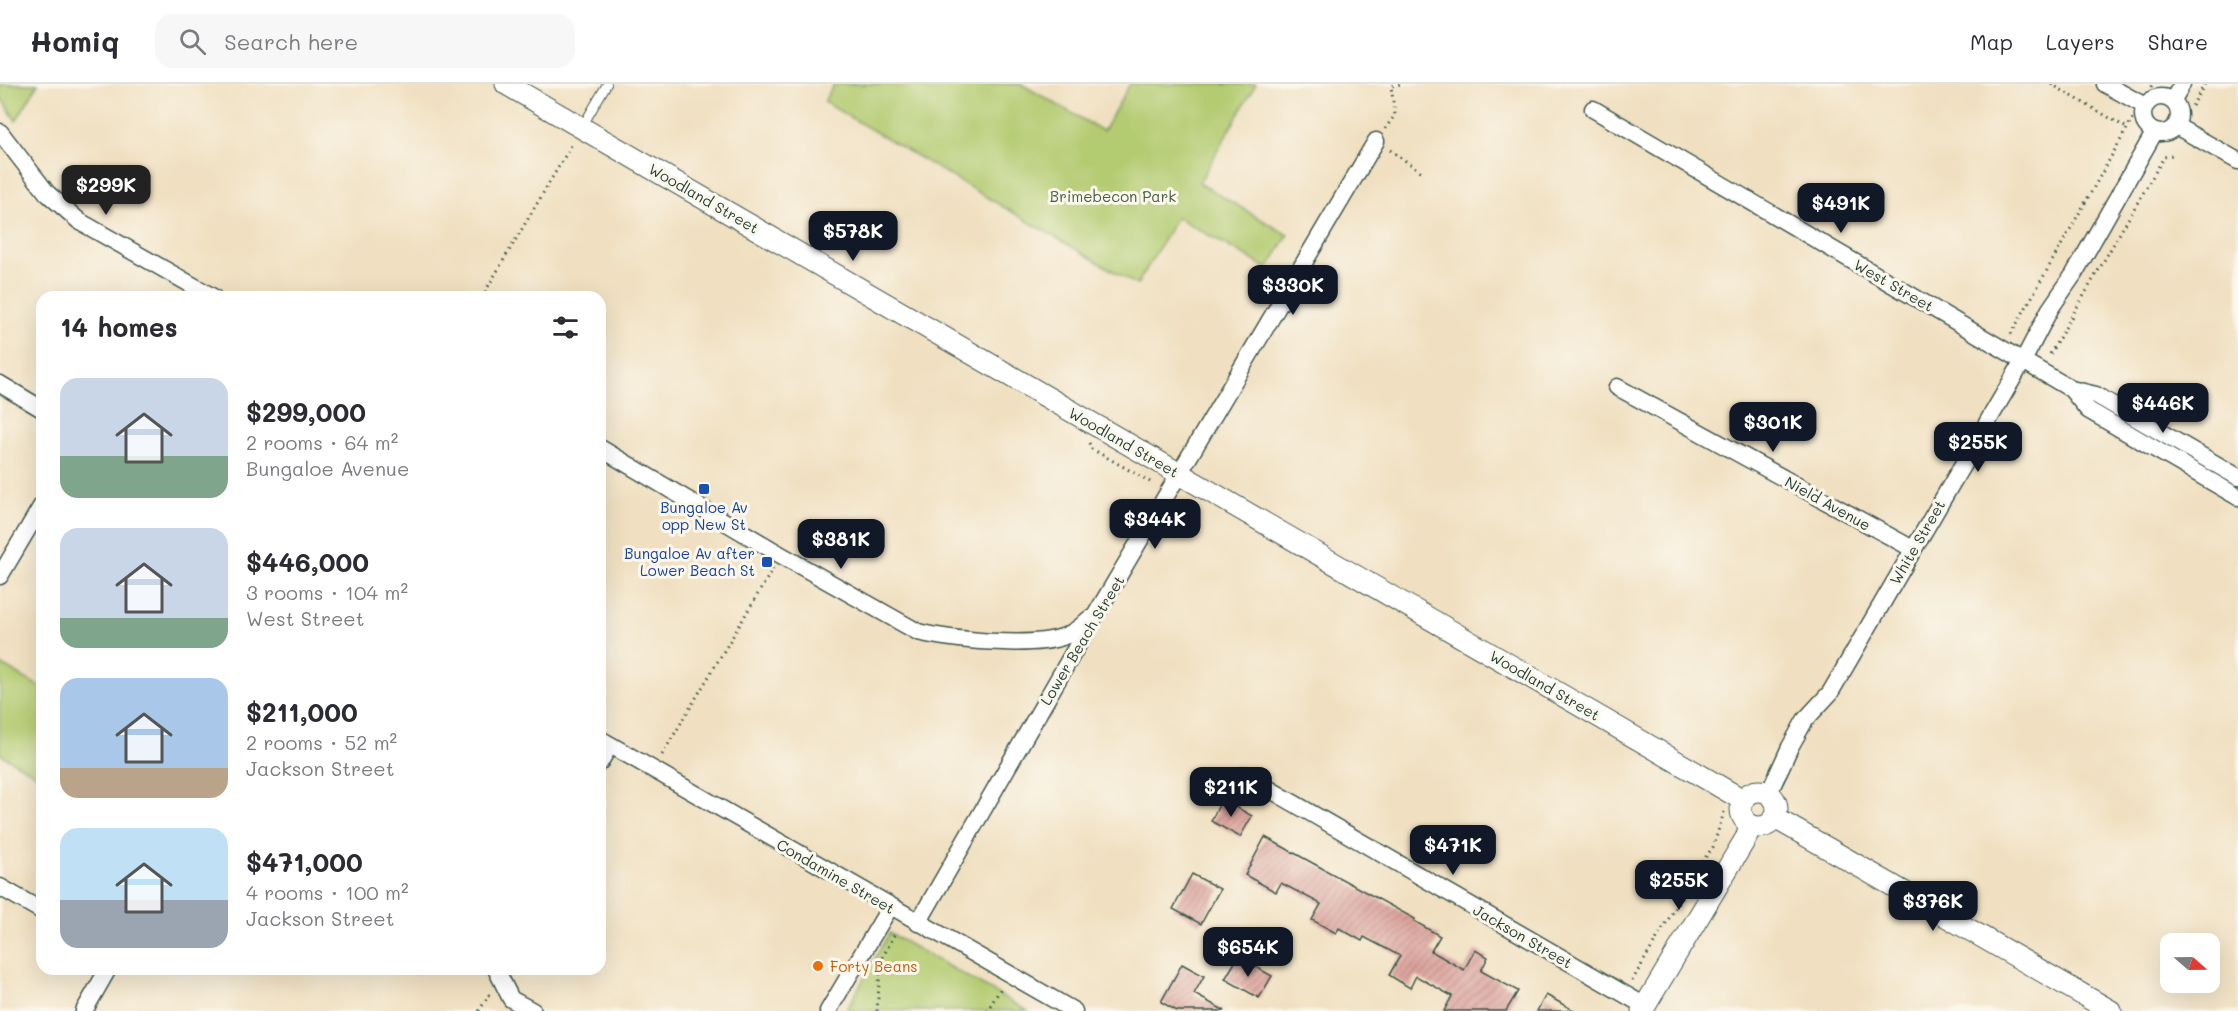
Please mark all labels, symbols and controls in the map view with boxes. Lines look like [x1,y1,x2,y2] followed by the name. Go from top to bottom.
[155,14,575,68] search box
[30,23,119,59] text: Homiq
[176,25,209,58] icon: search
[224,27,358,56] text: Search here
[1970,28,2013,55] text: Map
[2046,28,2115,55] text: Layers
[2148,28,2208,55] text: Share
[645,158,763,238] street label: Woodland Street
[64,165,148,216] pin: $299K
[76,171,136,197] text: $299K
[1799,183,1883,234] pin: $491K
[1050,186,1176,206] park label: Brimebecon Park
[1811,189,1871,215] text: $491K
[811,211,895,262] pin: $578K
[823,217,883,243] text: $578K
[1851,254,1937,316] street label: West Street
[1251,265,1335,316] pin: $330K
[1262,271,1324,297] text: $330K
[60,310,178,344] text: 14 homes
[549,311,582,344] icon: filters
[2121,383,2205,434] pin: $446K
[2132,389,2194,415] text: $446K
[246,395,366,429] text: $299,000
[108,402,180,474] icon: home
[1065,402,1183,482] street label: Woodland Street
[1731,402,1815,453] pin: $301K
[1743,408,1803,434] text: $301K
[1936,422,2020,473] pin: $255K
[1948,428,2008,454] text: $255K
[246,429,398,455] text: 2 rooms · 64 m²
[246,455,409,481] text: Bungaloe Avenue
[1782,471,1874,535] street label: Nield Avenue
[697,482,711,496] marker: Bungaloe Av opp New St
[1885,496,1949,588] street label: White Street
[660,497,748,534] place label: Bungaloe Av opp New St
[1113,499,1197,550] pin: $344K
[1124,505,1186,531] text: $344K
[799,519,883,570] pin: $381K
[812,525,870,551] text: $381K
[624,543,755,580] place label: Bungaloe Av after Lower Beach St
[246,545,369,579] text: $446,000
[108,552,180,624] icon: home
[760,555,774,569] marker: Bungaloe Av after Lower Beach St
[1035,571,1129,709] street label: Lower Beach Street
[246,579,408,605] text: 3 rooms · 104 m²
[246,605,365,631] text: West Street
[1486,645,1604,725] street label: Woodland Street
[246,695,358,729] text: $211,000
[108,702,180,774] icon: home
[246,729,397,755] text: 2 rooms · 52 m²
[246,755,395,781] text: Jackson Street
[1189,767,1273,818] pin: $211K
[1204,773,1258,799] text: $211K
[1411,825,1495,876] pin: $471K
[1424,831,1482,857] text: $471K
[773,834,899,918] street label: Condamine Street
[246,845,363,879] text: $471,000
[108,852,180,924] icon: home
[1637,860,1721,911] pin: $255K
[1649,866,1709,892] text: $255K
[246,879,409,905] text: 4 rooms · 100 m²
[1891,881,1975,932] pin: $376K
[1903,887,1963,913] text: $376K
[1470,899,1576,973] street label: Jackson Street
[246,905,395,931] text: Jackson Street
[1206,927,1290,978] pin: $654K
[1217,933,1279,959] text: $654K
[2160,933,2220,993] north arrow
[2160,933,2220,993] map controls
[830,956,918,976] place label: Forty Beans
[811,959,825,973] marker: Forty Beans

